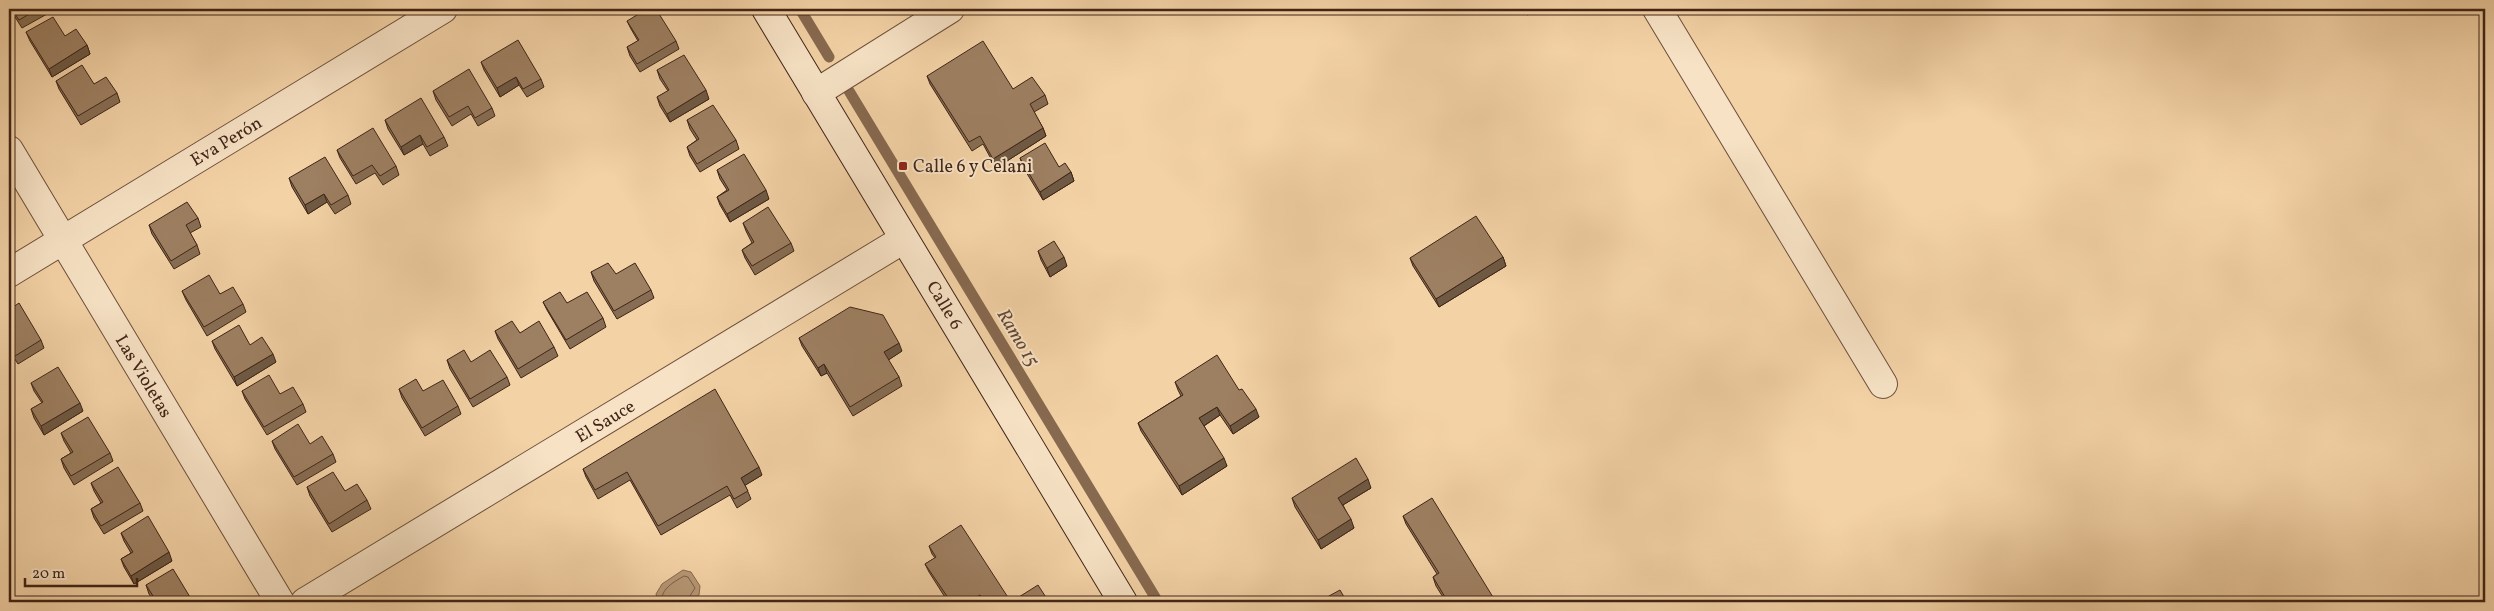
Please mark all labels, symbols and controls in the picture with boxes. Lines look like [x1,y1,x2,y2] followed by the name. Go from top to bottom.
[186,111,267,173] street label: Eva Perón
[913,155,1032,180] place label: Calle 6 y Celani
[897,160,909,172] marker: Calle 6 y Celani
[919,277,968,335] street label: Calle 6
[990,304,1045,372] water label: Ramo 15
[108,330,177,423] street label: Las Violetas
[571,395,640,450] street label: El Sauce
[25,556,138,588] scale bar
[32,564,65,585] text: 20 m

